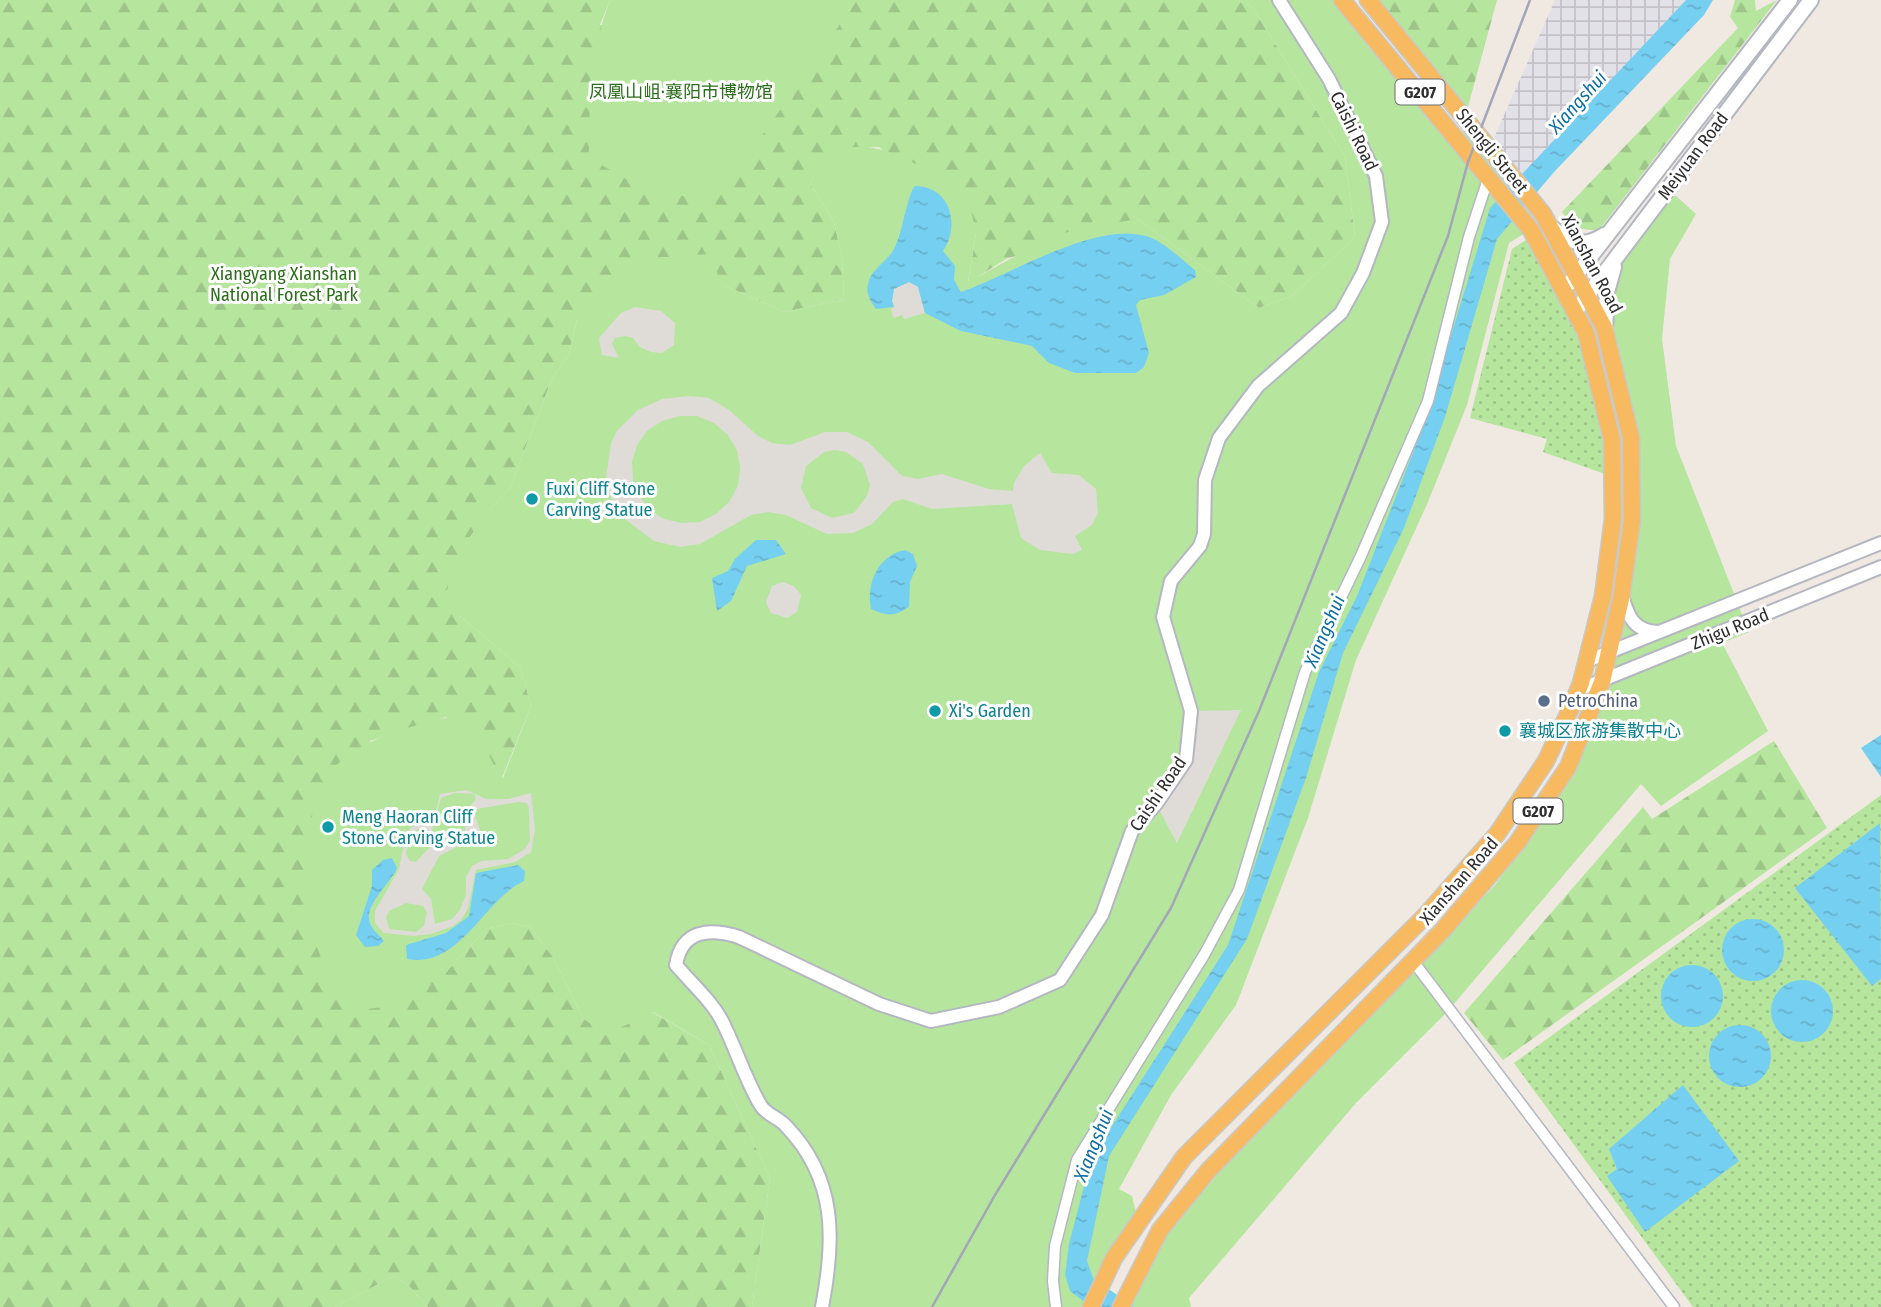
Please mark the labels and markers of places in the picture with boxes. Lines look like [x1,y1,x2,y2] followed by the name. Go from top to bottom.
[546,478,655,521] place label: Fuxi Cliff Stone Carving Statue
[524,491,540,507] marker: Fuxi Cliff Stone Carving Statue
[1558,690,1638,712] place label: PetroChina
[1536,693,1552,709] marker: PetroChina
[949,700,1031,722] place label: Xi's Garden
[927,703,943,719] marker: Xi's Garden
[1519,720,1681,742] place label: 襄城区旅游集散中心
[1497,723,1513,739] marker: 襄城区旅游集散中心
[342,806,495,849] place label: Meng Haoran Cliff Stone Carving Statue
[320,819,336,835] marker: Meng Haoran Cliff Stone Carving Statue

